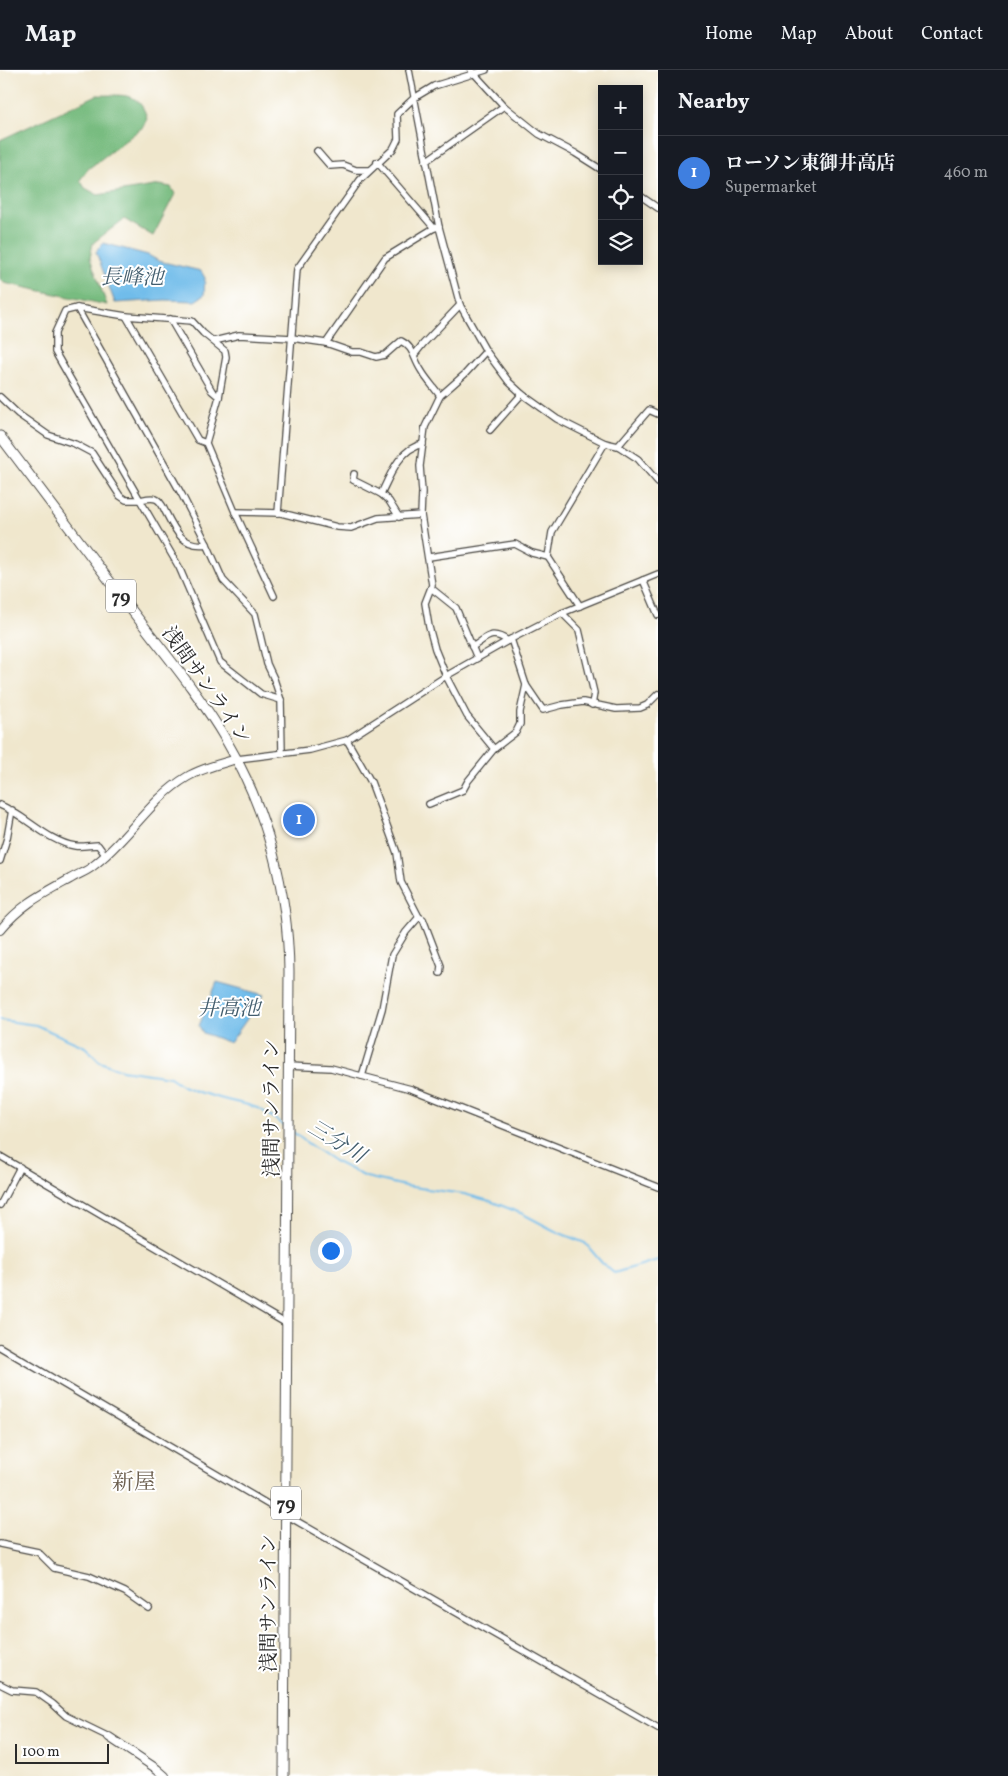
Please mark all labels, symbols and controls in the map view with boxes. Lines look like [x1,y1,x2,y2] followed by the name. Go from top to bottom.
[25,18,76,52] text: Map
[705,22,753,47] text: Home
[781,22,817,47] text: Map
[845,22,893,47] text: About
[921,22,983,47] text: Contact
[598,85,643,265] map controls
[598,85,643,130] button: +
[678,88,749,117] text: Nearby
[598,130,643,175] button: −
[725,151,895,177] text: ローソン東御井高店
[691,162,697,184] text: 1
[944,162,988,184] text: 460 m
[598,175,643,220] button: locate
[725,177,817,199] text: Supermarket
[598,220,643,265] button: layers
[101,264,165,293] water label: 長峰池
[106,580,136,612] road number: 79
[154,621,257,751] street label: 浅間サンライン
[283,801,315,839] pin: 1
[198,995,262,1024] water label: 井高池
[259,1039,287,1177] street label: 浅間サンライン
[302,1114,372,1172] water label: 三分川
[318,1238,344,1264] your location
[112,1468,156,1499] district label: 新屋
[271,1486,301,1520] road number: 79
[256,1534,284,1672] street label: 浅間サンライン
[15,1741,109,1764] scale bar
[22,1743,60,1762] text: 100 m

